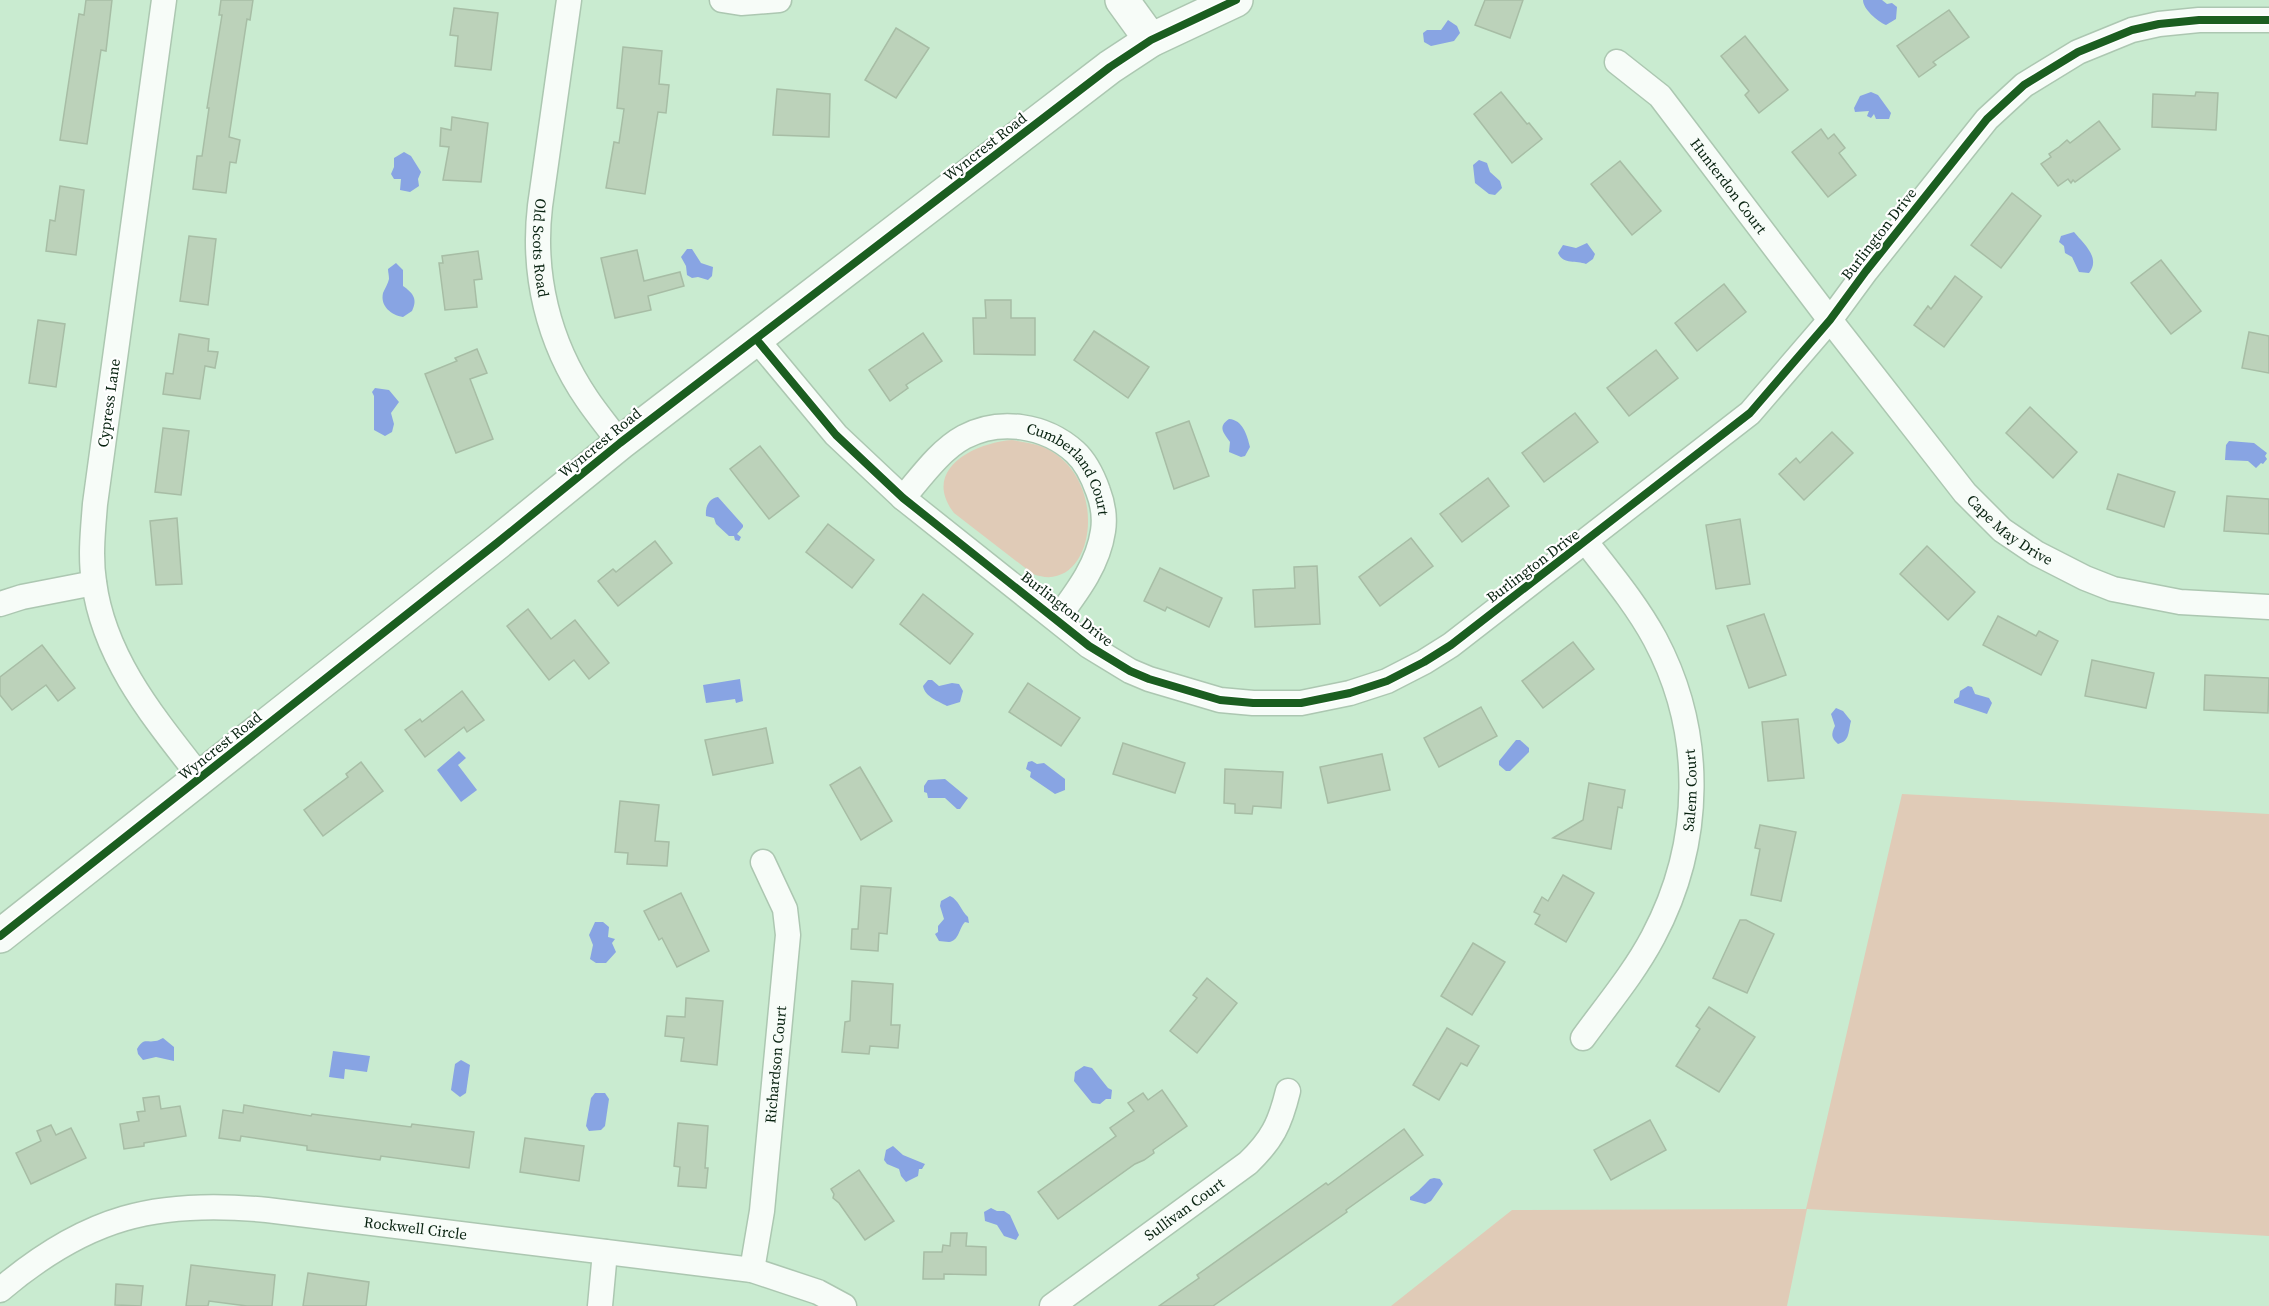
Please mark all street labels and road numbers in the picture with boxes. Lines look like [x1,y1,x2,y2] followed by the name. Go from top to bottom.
[939,107,1031,186] street label: Wyncrest Road
[1686,134,1772,238] street label: Hunterdon Court
[1836,183,1921,284] street label: Burlington Drive
[528,197,555,299] street label: Old Scots Road
[92,357,125,449] street label: Cypress Lane
[554,402,646,482] street label: Wyncrest Road
[1025,417,1115,516] street label: Cumberland Court
[1962,490,2057,570] street label: Cape May Drive
[1482,523,1584,608] street label: Burlington Drive
[1017,566,1118,651] street label: Burlington Drive
[174,706,266,785] street label: Wyncrest Road
[1677,748,1702,833] street label: Salem Court
[759,1005,791,1124] street label: Richardson Court
[1140,1172,1229,1245] street label: Sullivan Court
[363,1211,469,1245] street label: Rockwell Circle

